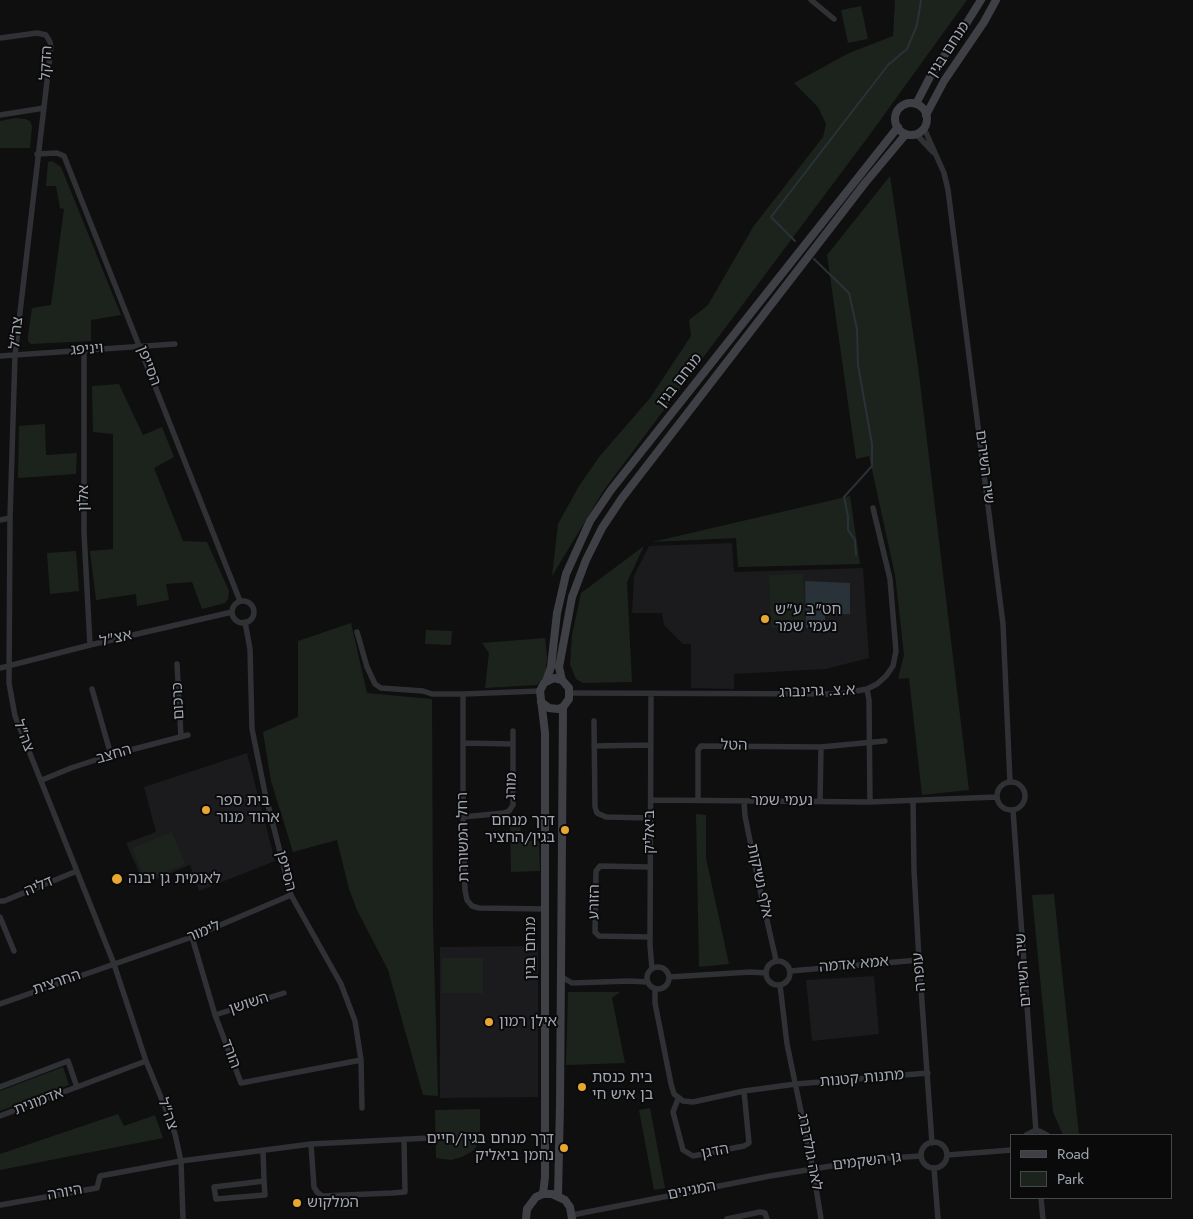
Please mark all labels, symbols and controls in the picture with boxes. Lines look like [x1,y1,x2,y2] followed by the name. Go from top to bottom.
[924,19,974,81] street label: מנחם בגין
[37,45,57,81] street label: הדקל
[6,316,28,350] street label: צה"ל
[70,340,104,360] street label: ויניפג
[132,343,164,389] street label: הסייפן
[653,351,707,411] street label: מנחם בגין
[971,429,997,505] street label: שיר השירים
[75,485,93,511] street label: אלון
[775,601,841,636] place label: חט"ב ע"ש נעמי שמר
[759,613,771,625] marker: חט"ב ע"ש נעמי שמר
[98,627,134,651] street label: אצ"ל
[169,682,189,720] street label: כרכום
[778,682,856,702] street label: א.צ. גרינברג
[9,718,37,754] street label: צה"ל
[720,737,748,755] street label: הטל
[94,741,134,769] street label: החצב
[503,772,521,800] street label: מורג
[216,792,280,827] place label: בית ספר אהוד מנור
[454,792,474,882] street label: רחל המשוררת
[751,792,813,810] street label: נעמי שמר
[200,804,212,816] marker: בית ספר אהוד מנור
[641,810,659,854] street label: ביאליק
[485,812,555,847] place label: דרך מנחם בגין/החציר
[559,824,571,836] marker: דרך מנחם בגין/החציר
[742,842,776,920] street label: אלף נשיקות
[271,849,299,893] street label: הסייפן
[128,870,221,888] place label: לאומית גן יבנה
[110,872,124,886] marker: לאומית גן יבנה
[22,873,56,901] street label: דליה
[586,884,604,920] street label: הזורע
[522,916,540,980] street label: מנחם בגין
[185,917,223,947] street label: לימור
[1012,932,1036,1008] street label: שיר השירים
[909,952,931,992] street label: עופרה
[818,953,890,977] street label: אמא אדמה
[31,966,83,1000] street label: החרצית
[227,989,271,1019] street label: השושן
[499,1013,557,1031] place label: אילן רמון
[483,1016,495,1028] marker: אילן רמון
[216,1037,244,1071] street label: הורד
[819,1066,905,1092] street label: מתנות קטנות
[592,1069,653,1104] place label: בית כנסת בן איש חי
[576,1081,588,1093] marker: בית כנסת בן איש חי
[12,1084,66,1120] street label: אדמונית
[153,1096,181,1132] street label: צה"ל
[793,1112,825,1192] street label: לאה גולדברג
[426,1130,554,1165] place label: דרך מנחם בגין/חיים נחמן ביאליק
[1010,1134,1173,1199] legend
[700,1140,730,1164] street label: הדגן
[558,1142,570,1154] marker: דרך מנחם בגין/חיים נחמן ביאליק
[1057,1143,1089,1165] text: Road
[832,1149,902,1175] street label: גן השקמים
[1057,1168,1084,1190] text: Park
[666,1178,718,1204] street label: המגינים
[46,1181,84,1205] street label: היורה
[307,1194,359,1212] place label: המלקוש
[291,1197,303,1209] marker: המלקוש

